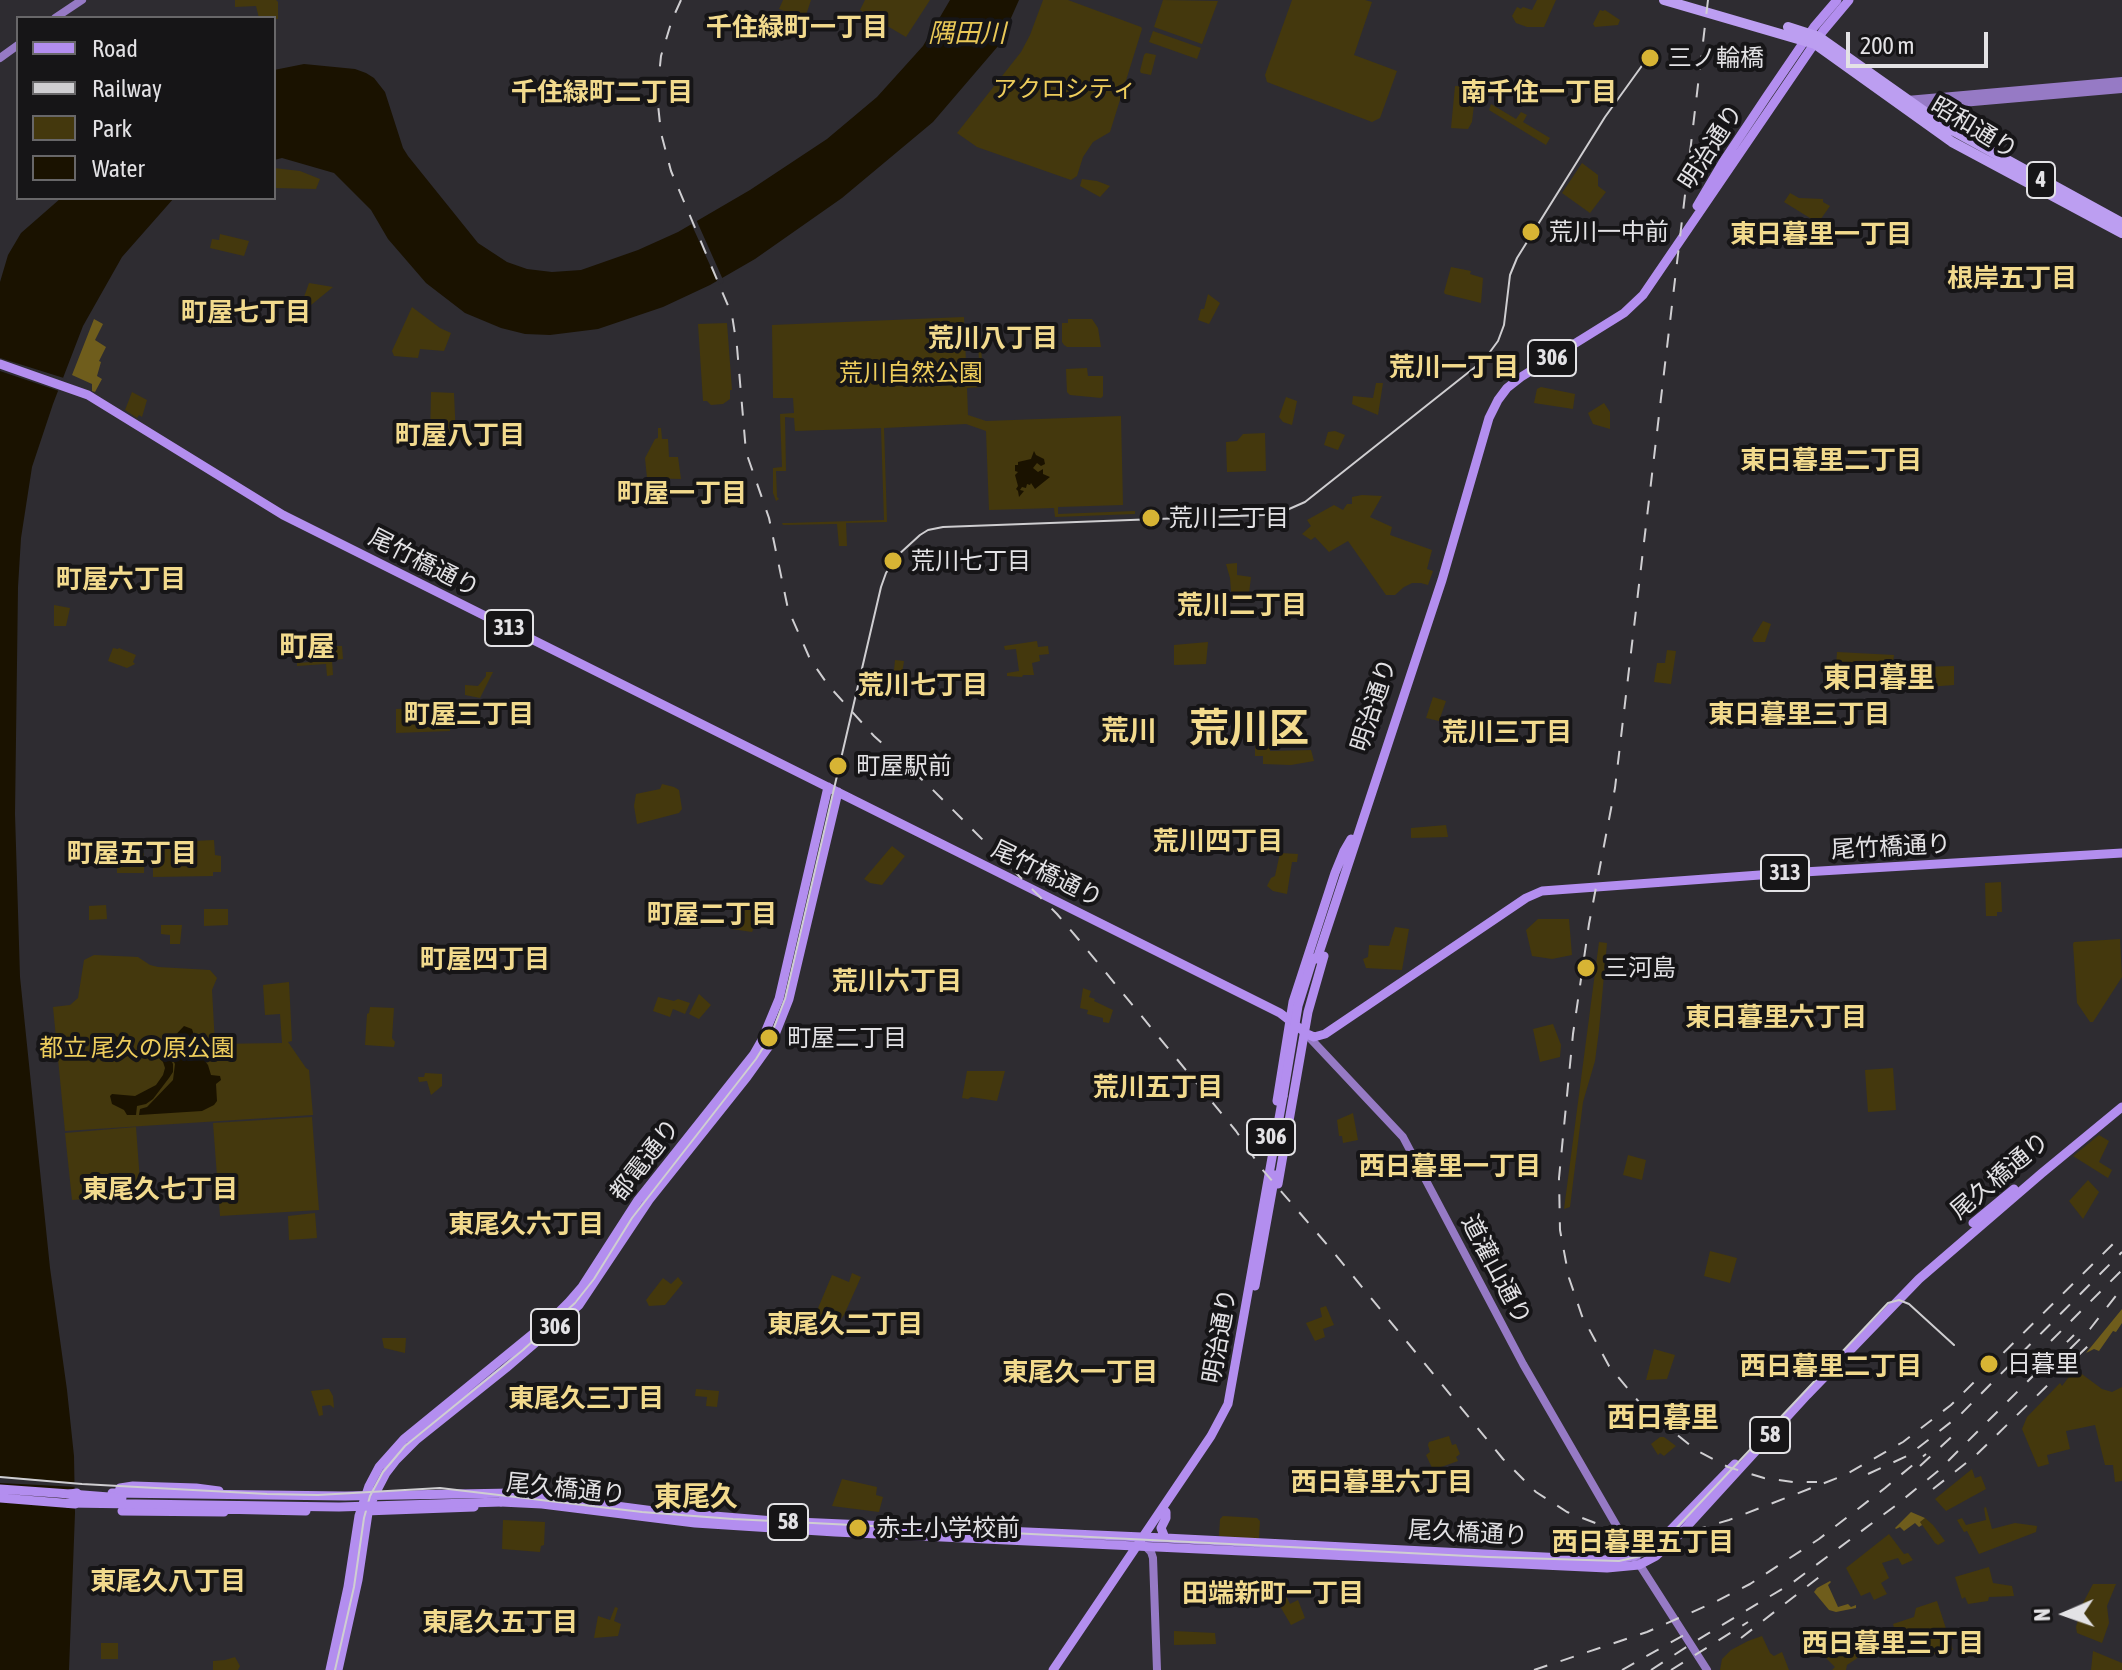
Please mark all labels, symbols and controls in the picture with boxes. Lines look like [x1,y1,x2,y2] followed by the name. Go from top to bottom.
[706,12,888,44] district label: 千住緑町一丁目
[16,16,276,200] legend
[1850,16,1992,66] scale bar
[928,18,1006,50] water label: 隅田川
[1860,32,1914,59] text: 200 m
[92,35,138,62] text: Road
[1668,44,1764,72] place label: 三ノ輪橋
[1639,47,1661,69] marker: 三ノ輪橋
[92,75,162,102] text: Railway
[993,75,1137,103] park label: アクロシティ
[511,77,693,109] district label: 千住緑町二丁目
[1461,77,1617,109] district label: 南千住一丁目
[1925,91,2023,165] street label: 昭和通り
[1673,99,1749,195] street label: 明治通り
[92,115,132,142] text: Park
[92,155,145,182] text: Water
[2027,162,2055,198] road number: 4
[1549,218,1669,246] place label: 荒川一中前
[1730,219,1912,251] district label: 東日暮里一丁目
[1520,221,1542,243] marker: 荒川一中前
[1947,263,2077,295] district label: 根岸五丁目
[181,297,311,329] district label: 町屋七丁目
[928,323,1058,355] district label: 荒川八丁目
[1528,340,1576,376] road number: 306
[1389,352,1519,384] district label: 荒川一丁目
[839,359,983,387] park label: 荒川自然公園
[395,420,525,452] district label: 町屋八丁目
[1740,445,1922,477] district label: 東日暮里二丁目
[617,478,747,510] district label: 町屋一丁目
[1169,504,1289,532] place label: 荒川二丁目
[1140,507,1162,529] marker: 荒川二丁目
[364,523,484,603] street label: 尾竹橋通り
[911,547,1031,575] place label: 荒川七丁目
[882,550,904,572] marker: 荒川七丁目
[56,564,186,596] district label: 町屋六丁目
[1177,590,1307,622] district label: 荒川二丁目
[485,610,533,646] road number: 313
[279,630,335,664] district label: 町屋
[1345,655,1403,755] street label: 明治通り
[1823,661,1935,695] district label: 東日暮里
[858,670,988,702] district label: 荒川七丁目
[404,699,534,731] district label: 町屋三丁目
[1708,699,1890,731] district label: 東日暮里三丁目
[1189,705,1309,753] district label: 荒川区
[1101,714,1157,748] district label: 荒川
[1442,717,1572,749] district label: 荒川三丁目
[856,752,952,780] place label: 町屋駅前
[827,755,849,777] marker: 町屋駅前
[1153,826,1283,858] district label: 荒川四丁目
[1830,829,1952,865] street label: 尾竹橋通り
[987,835,1107,913] street label: 尾竹橋通り
[67,838,197,870] district label: 町屋五丁目
[1761,855,1809,891] road number: 313
[647,899,777,931] district label: 町屋二丁目
[420,944,550,976] district label: 町屋四丁目
[1604,954,1676,982] place label: 三河島
[1575,957,1597,979] marker: 三河島
[832,966,962,998] district label: 荒川六丁目
[1685,1002,1867,1034] district label: 東日暮里六丁目
[787,1024,907,1052] place label: 町屋二丁目
[758,1027,780,1049] marker: 町屋二丁目
[39,1034,235,1062] park label: 都立 尾久の原公園
[1093,1072,1223,1104] district label: 荒川五丁目
[604,1113,686,1207] street label: 都電通り
[1247,1119,1295,1155] road number: 306
[1945,1126,2055,1226] street label: 尾久橋通り
[1359,1151,1541,1183] district label: 西日暮里一丁目
[82,1174,238,1206] district label: 東尾久七丁目
[448,1209,604,1241] district label: 東尾久六丁目
[1455,1210,1537,1330] street label: 道灌山通り
[1197,1286,1243,1386] street label: 明治通り
[531,1309,579,1345] road number: 306
[767,1309,923,1341] district label: 東尾久二丁目
[2007,1350,2079,1378] place label: 日暮里
[1740,1351,1922,1383] district label: 西日暮里二丁目
[1978,1353,2000,1375] marker: 日暮里
[1002,1357,1158,1389] district label: 東尾久一丁目
[508,1383,664,1415] district label: 東尾久三丁目
[1607,1401,1719,1435] district label: 西日暮里
[1750,1417,1790,1453] road number: 58
[1291,1467,1473,1499] district label: 西日暮里六丁目
[505,1468,627,1510] street label: 尾久橋通り
[654,1480,738,1514] district label: 東尾久
[768,1504,808,1540] road number: 58
[876,1514,1020,1542] place label: 赤土小学校前
[1407,1515,1529,1551] street label: 尾久橋通り
[847,1517,869,1539] marker: 赤土小学校前
[1552,1527,1734,1559] district label: 西日暮里五丁目
[90,1566,246,1598] district label: 東尾久八丁目
[2026,1574,2106,1654] north arrow
[1182,1578,1364,1610] district label: 田端新町一丁目
[422,1607,578,1639] district label: 東尾久五丁目
[2029,1608,2055,1622] text: N
[1802,1628,1984,1660] district label: 西日暮里三丁目

